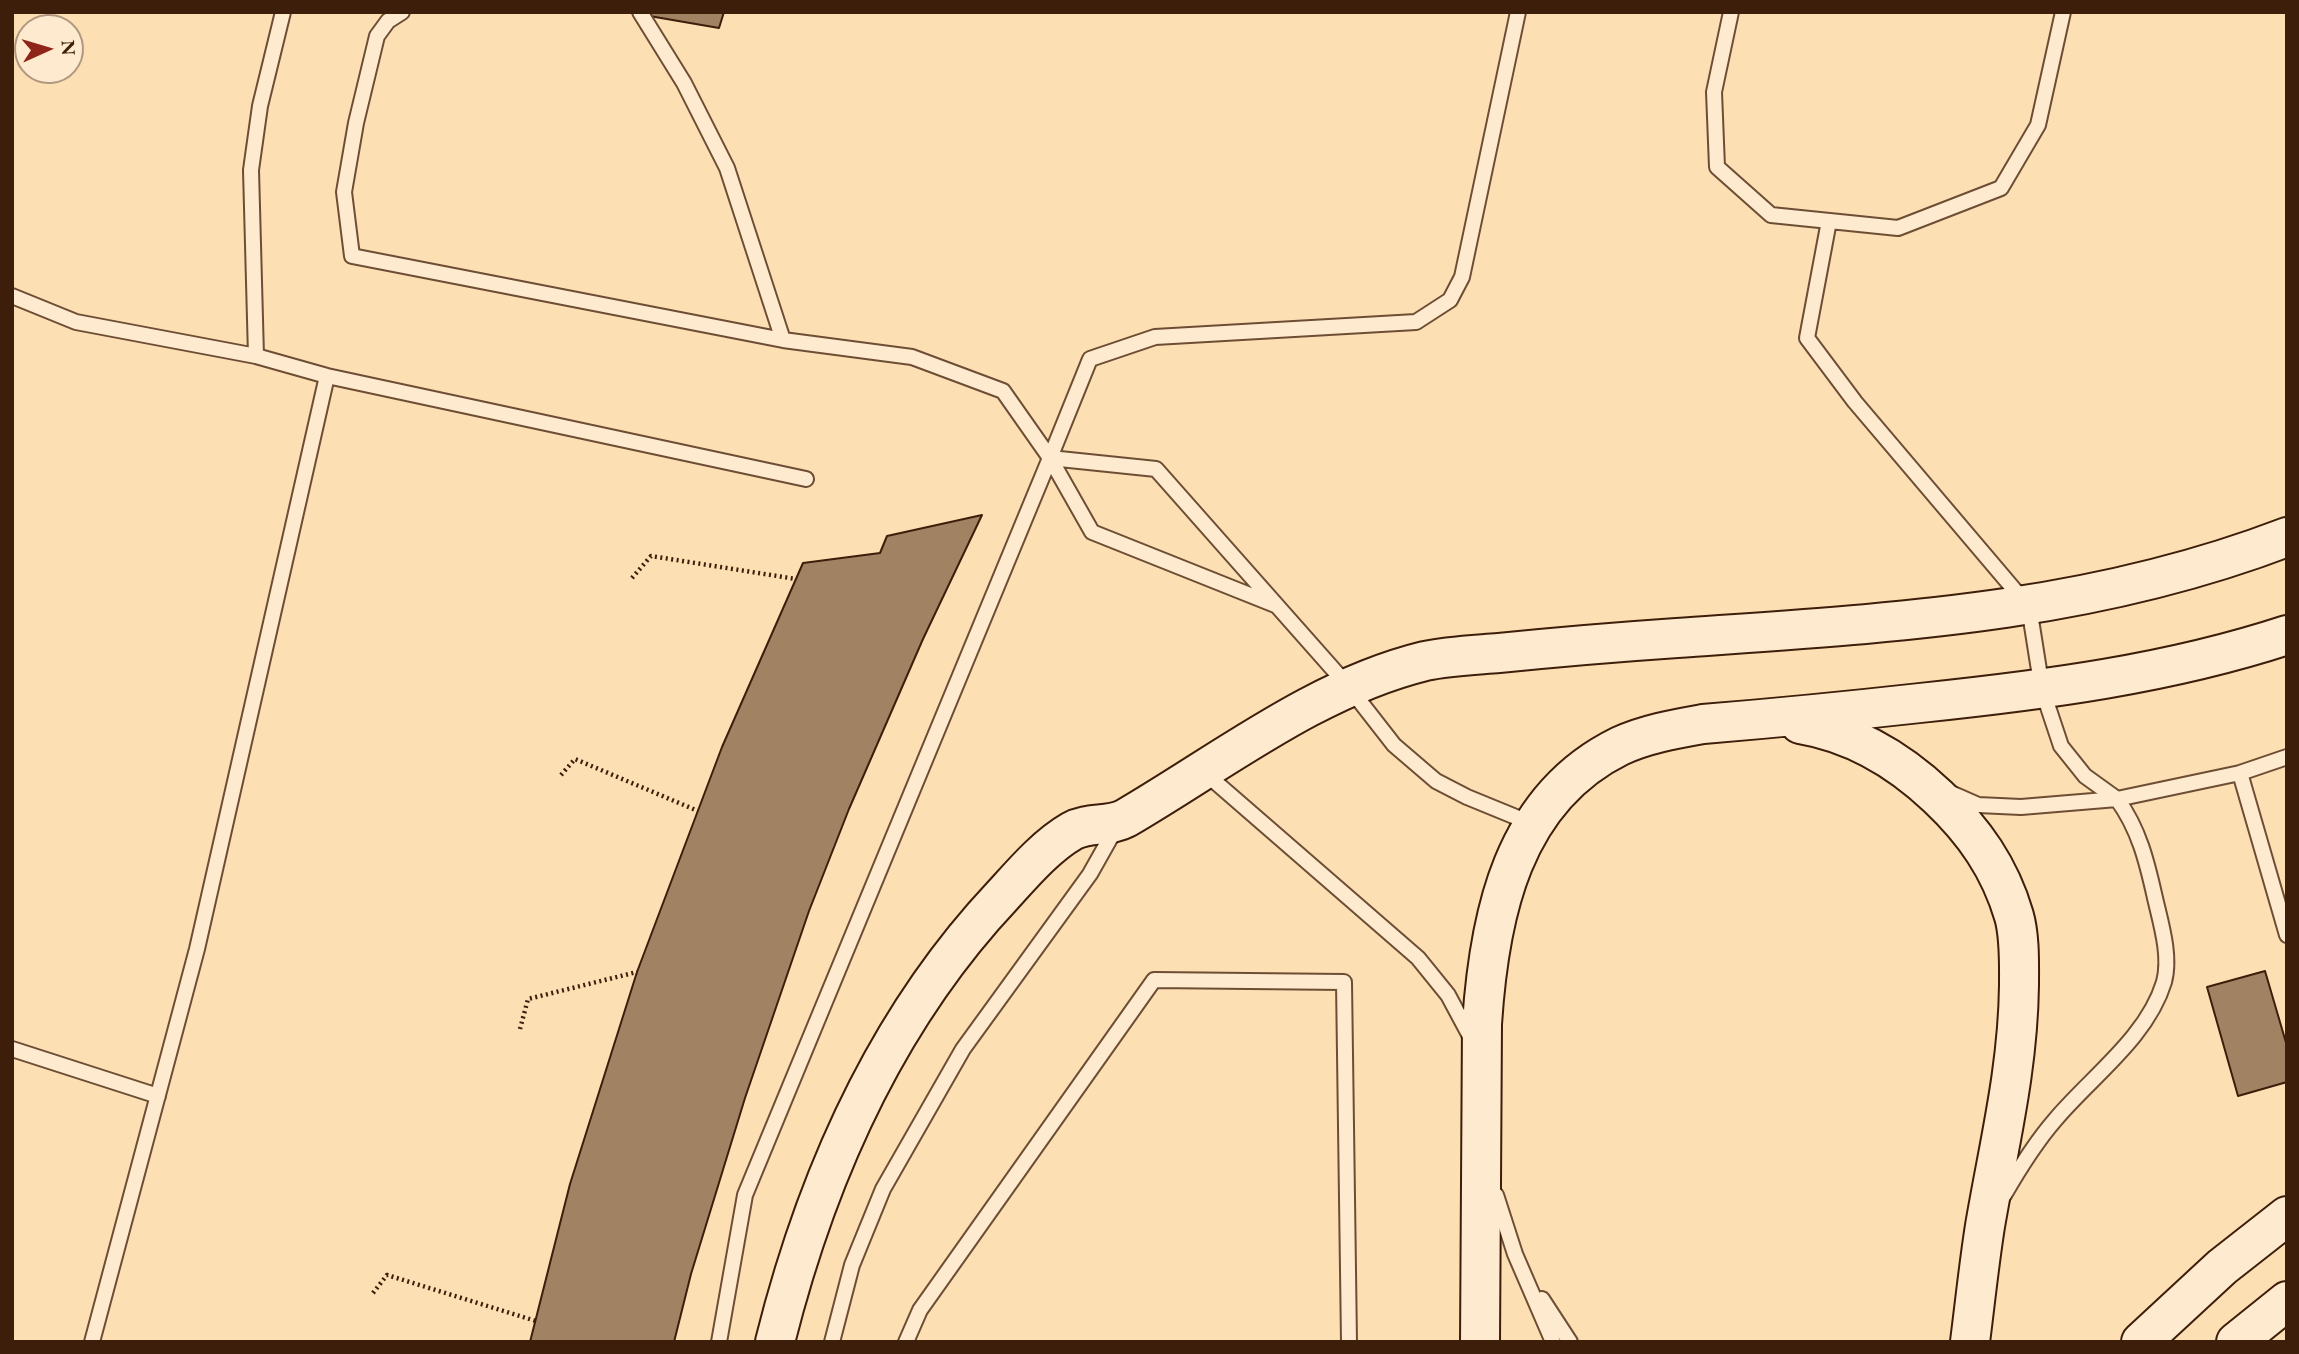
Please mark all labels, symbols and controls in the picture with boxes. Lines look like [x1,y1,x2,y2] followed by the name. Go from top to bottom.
[14,14,84,84] north arrow
[55,39,81,56] text: N

